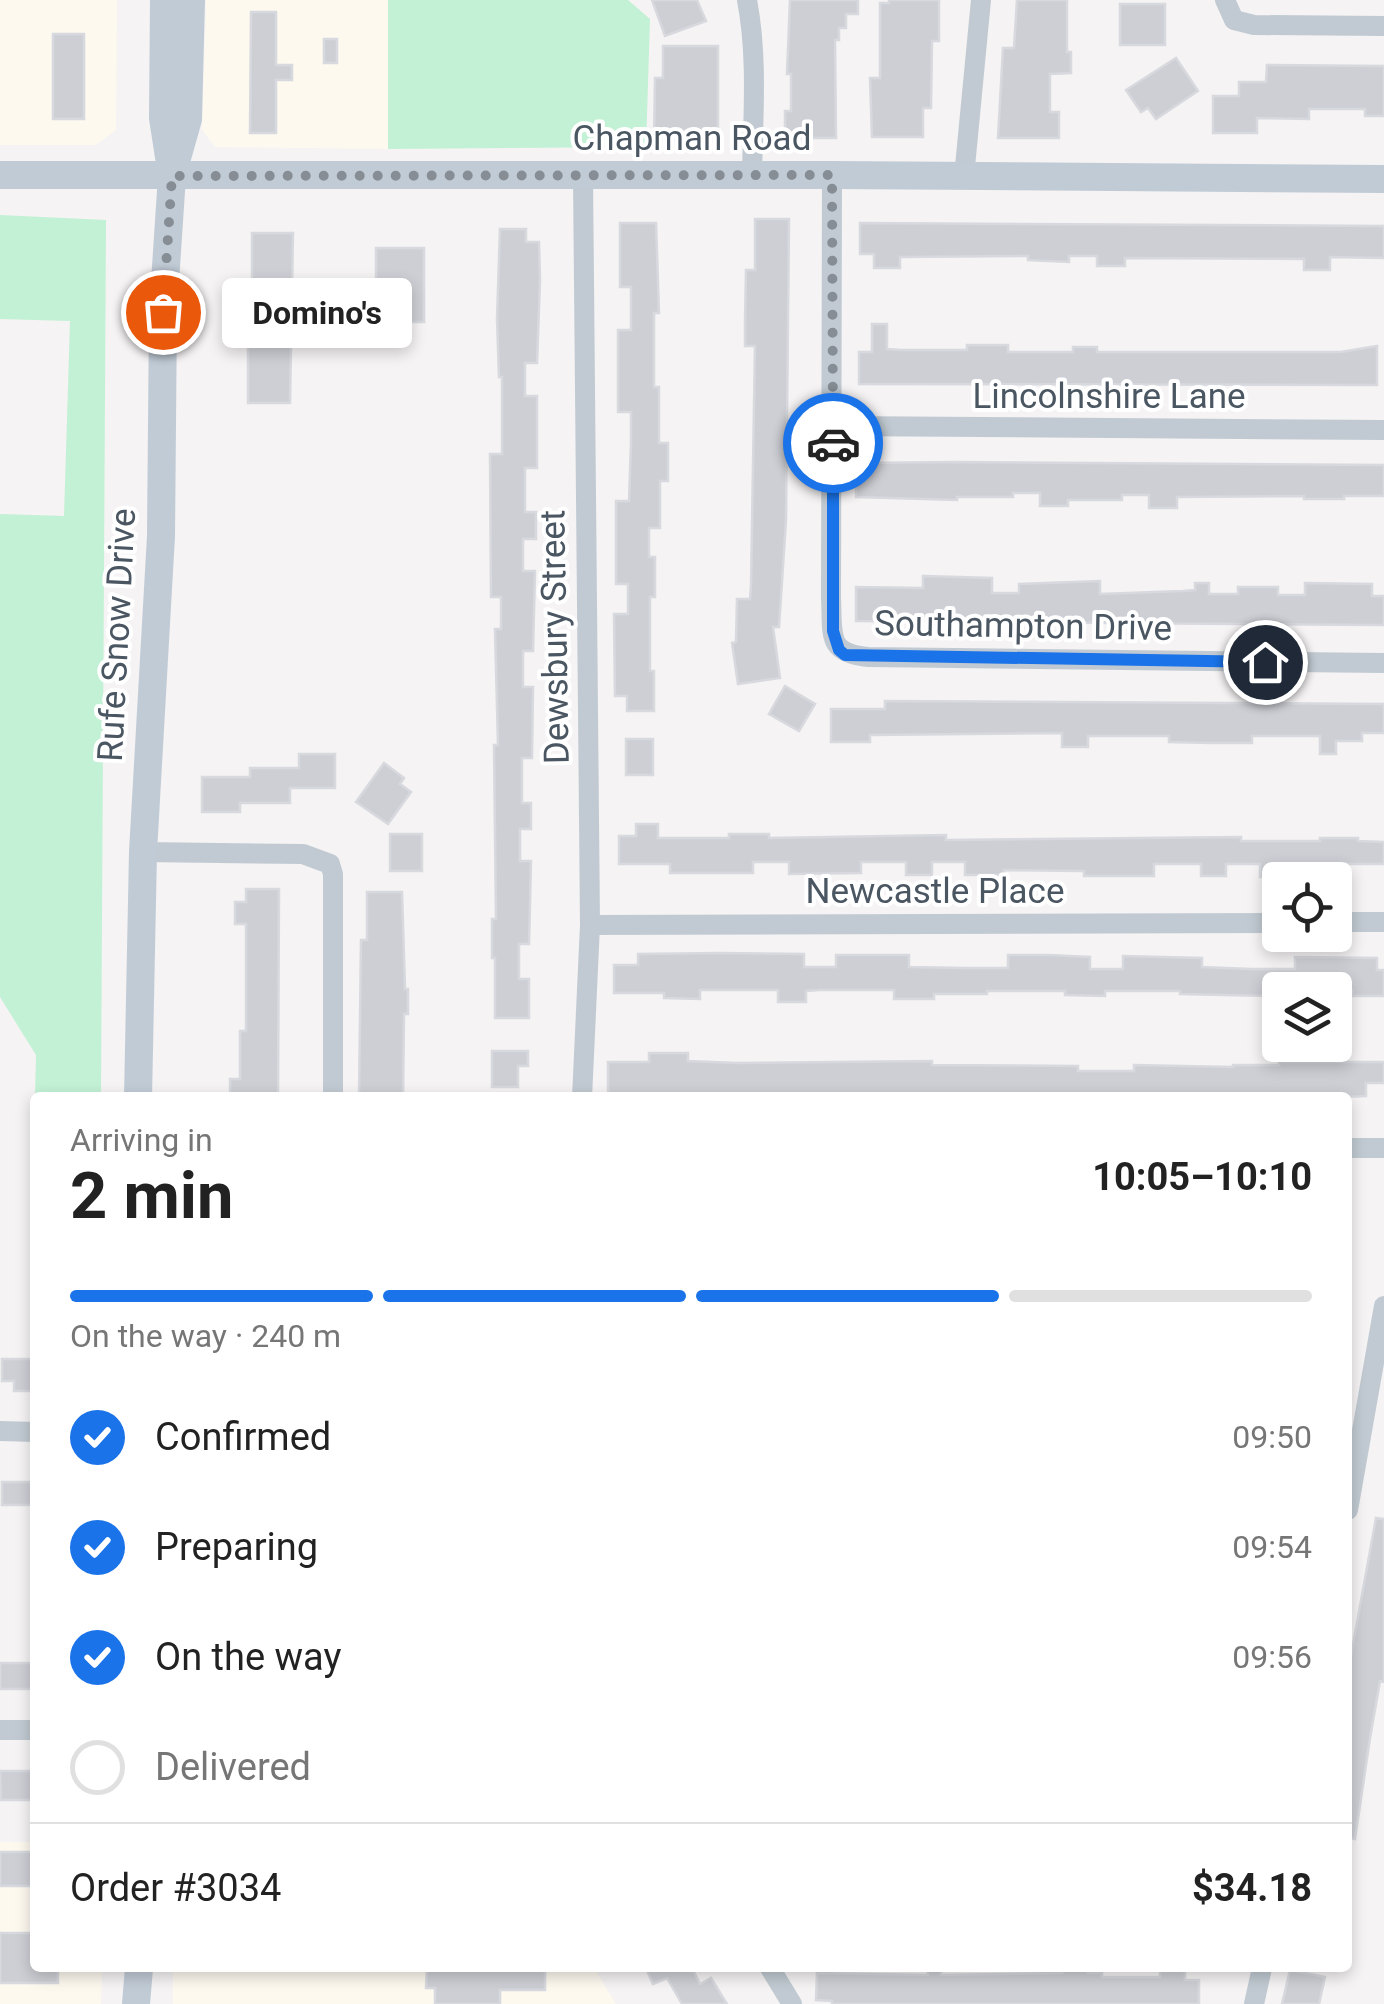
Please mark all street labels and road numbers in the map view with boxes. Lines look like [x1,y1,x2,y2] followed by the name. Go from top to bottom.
[573,118,811,159] street label: Chapman Road
[972,376,1246,417] street label: Lincolnshire Lane
[90,507,144,763] street label: Rufe Snow Drive
[532,509,578,765] street label: Dewsbury Street
[874,603,1172,649] street label: Southampton Drive
[806,871,1064,912] street label: Newcastle Place

